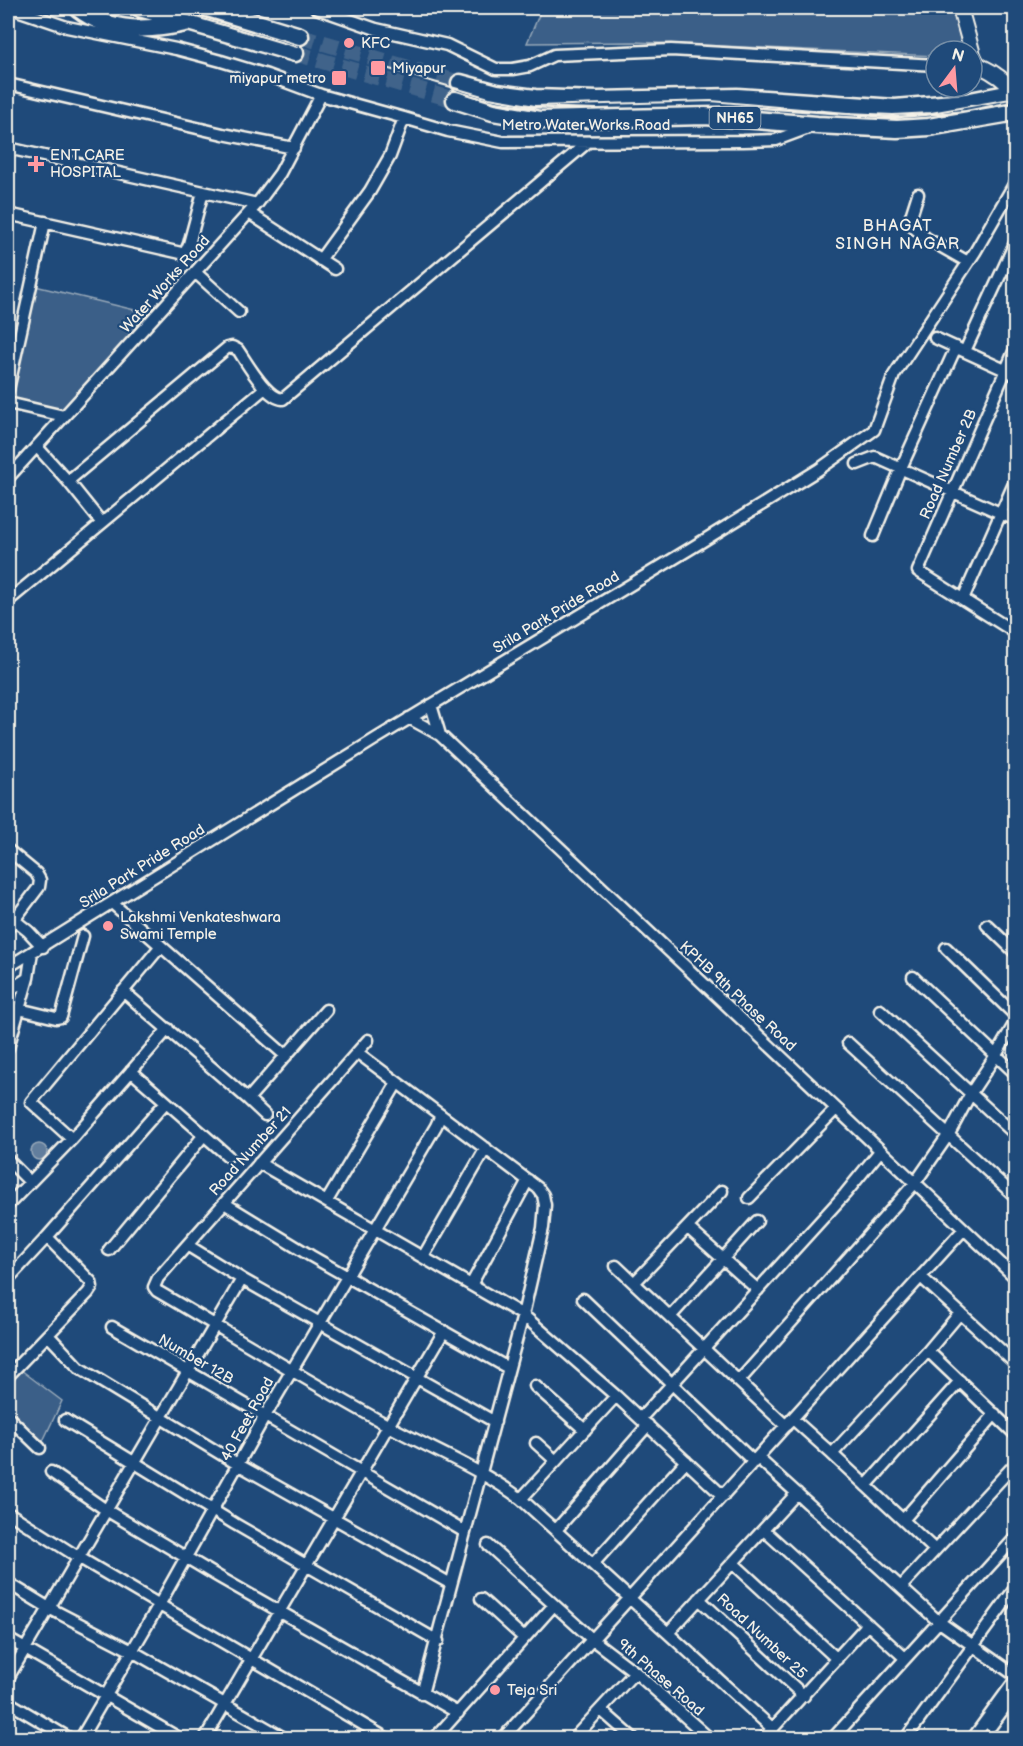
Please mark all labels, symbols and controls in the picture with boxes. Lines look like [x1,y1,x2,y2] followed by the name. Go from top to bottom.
[361,34,391,53] place label: KFC
[342,36,356,50] marker: KFC
[924,39,984,99] north arrow
[949,45,966,67] text: N
[369,59,387,77] marker: Miyapur
[392,59,446,78] place label: Miyapur
[229,69,326,88] place label: miyapur metro
[330,69,348,87] marker: miyapur metro
[710,107,760,129] road number: NH65
[502,116,670,135] street label: Metro Water Works Road
[50,146,125,182] place label: ENT CARE HOSPITAL
[27,155,45,173] marker: ENT CARE HOSPITAL
[835,217,961,254] district label: BHAGAT SINGH NAGAR
[116,231,214,337] street label: Water Works Road
[916,406,981,522] street label: Road Number 2B
[490,567,623,658] street label: Srila Park Pride Road
[76,820,208,913] street label: Srila Park Pride Road
[120,908,281,944] place label: Lakshmi Venkateshwara Swami Temple
[101,919,115,933] marker: Lakshmi Venkateshwara Swami Temple
[675,937,800,1055] street label: KPHB 9th Phase Road
[205,1103,295,1200] street label: Road Number 21
[155,1330,237,1389] street label: Number 12B
[217,1374,278,1465] street label: 40 Feet Road
[712,1590,811,1683] street label: Road Number 25
[614,1635,708,1720] street label: 9th Phase Road
[507,1681,557,1700] place label: Teja Sri
[488,1683,502,1697] marker: Teja Sri

